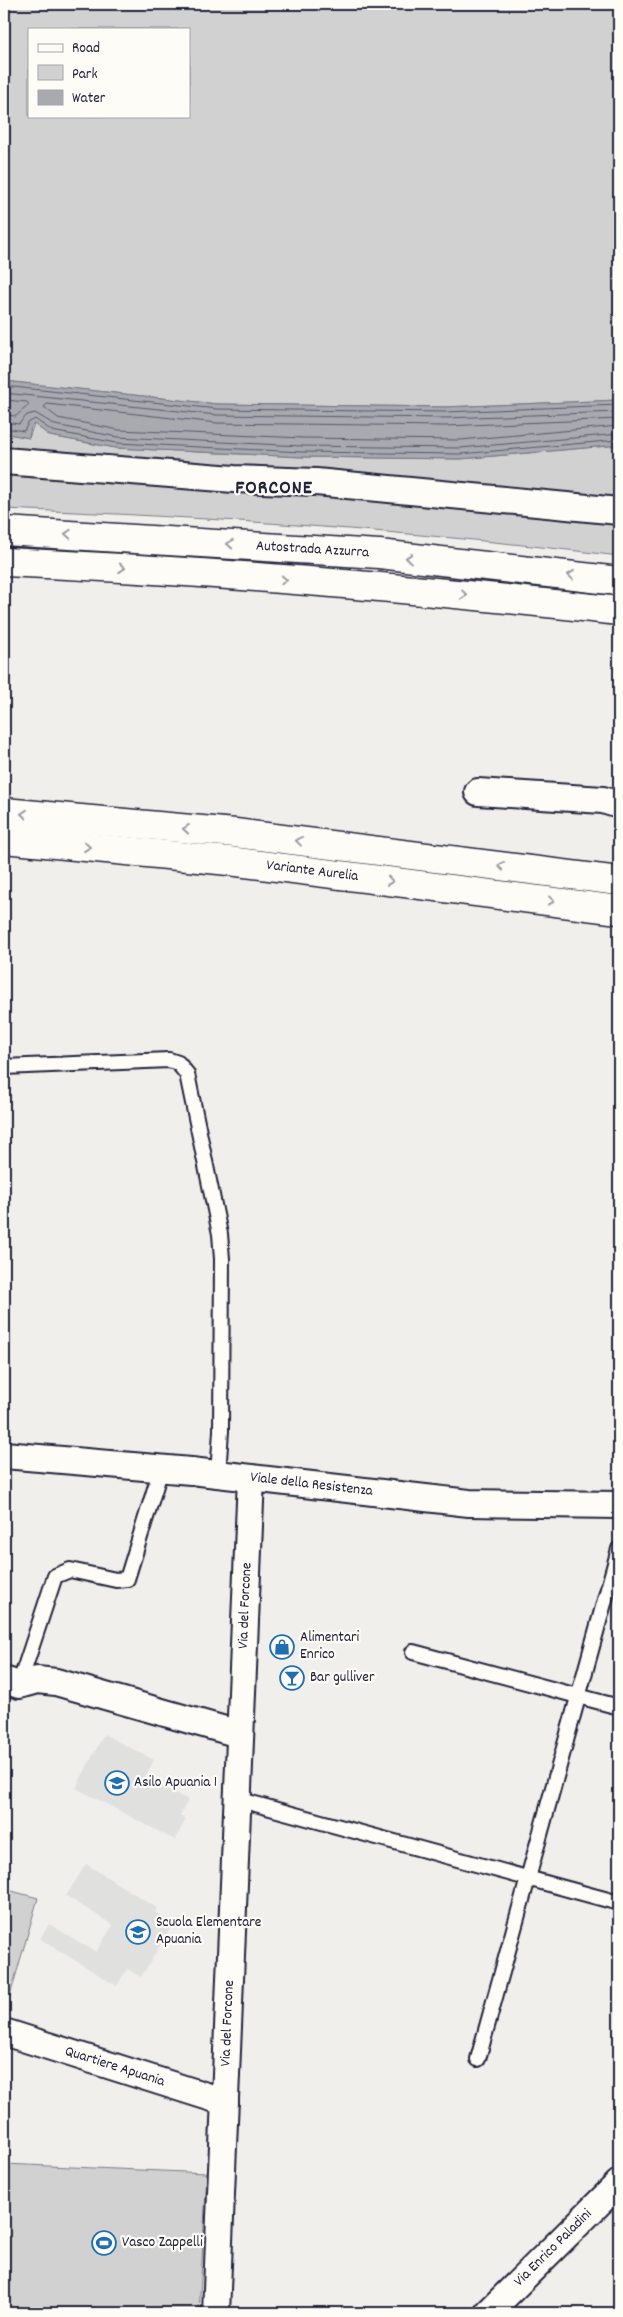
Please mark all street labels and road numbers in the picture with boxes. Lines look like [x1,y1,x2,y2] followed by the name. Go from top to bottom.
[255,535,371,564] street label: Autostrada Azzurra
[265,855,360,888] street label: Variante Aurelia
[249,1467,375,1503] street label: Viale della Resistenza
[233,1562,258,1649] street label: Via del Forcone
[215,1979,241,2067] street label: Via del Forcone
[62,2041,168,2093] street label: Quartiere Apuania
[509,2204,598,2292] street label: Via Enrico Paladini

